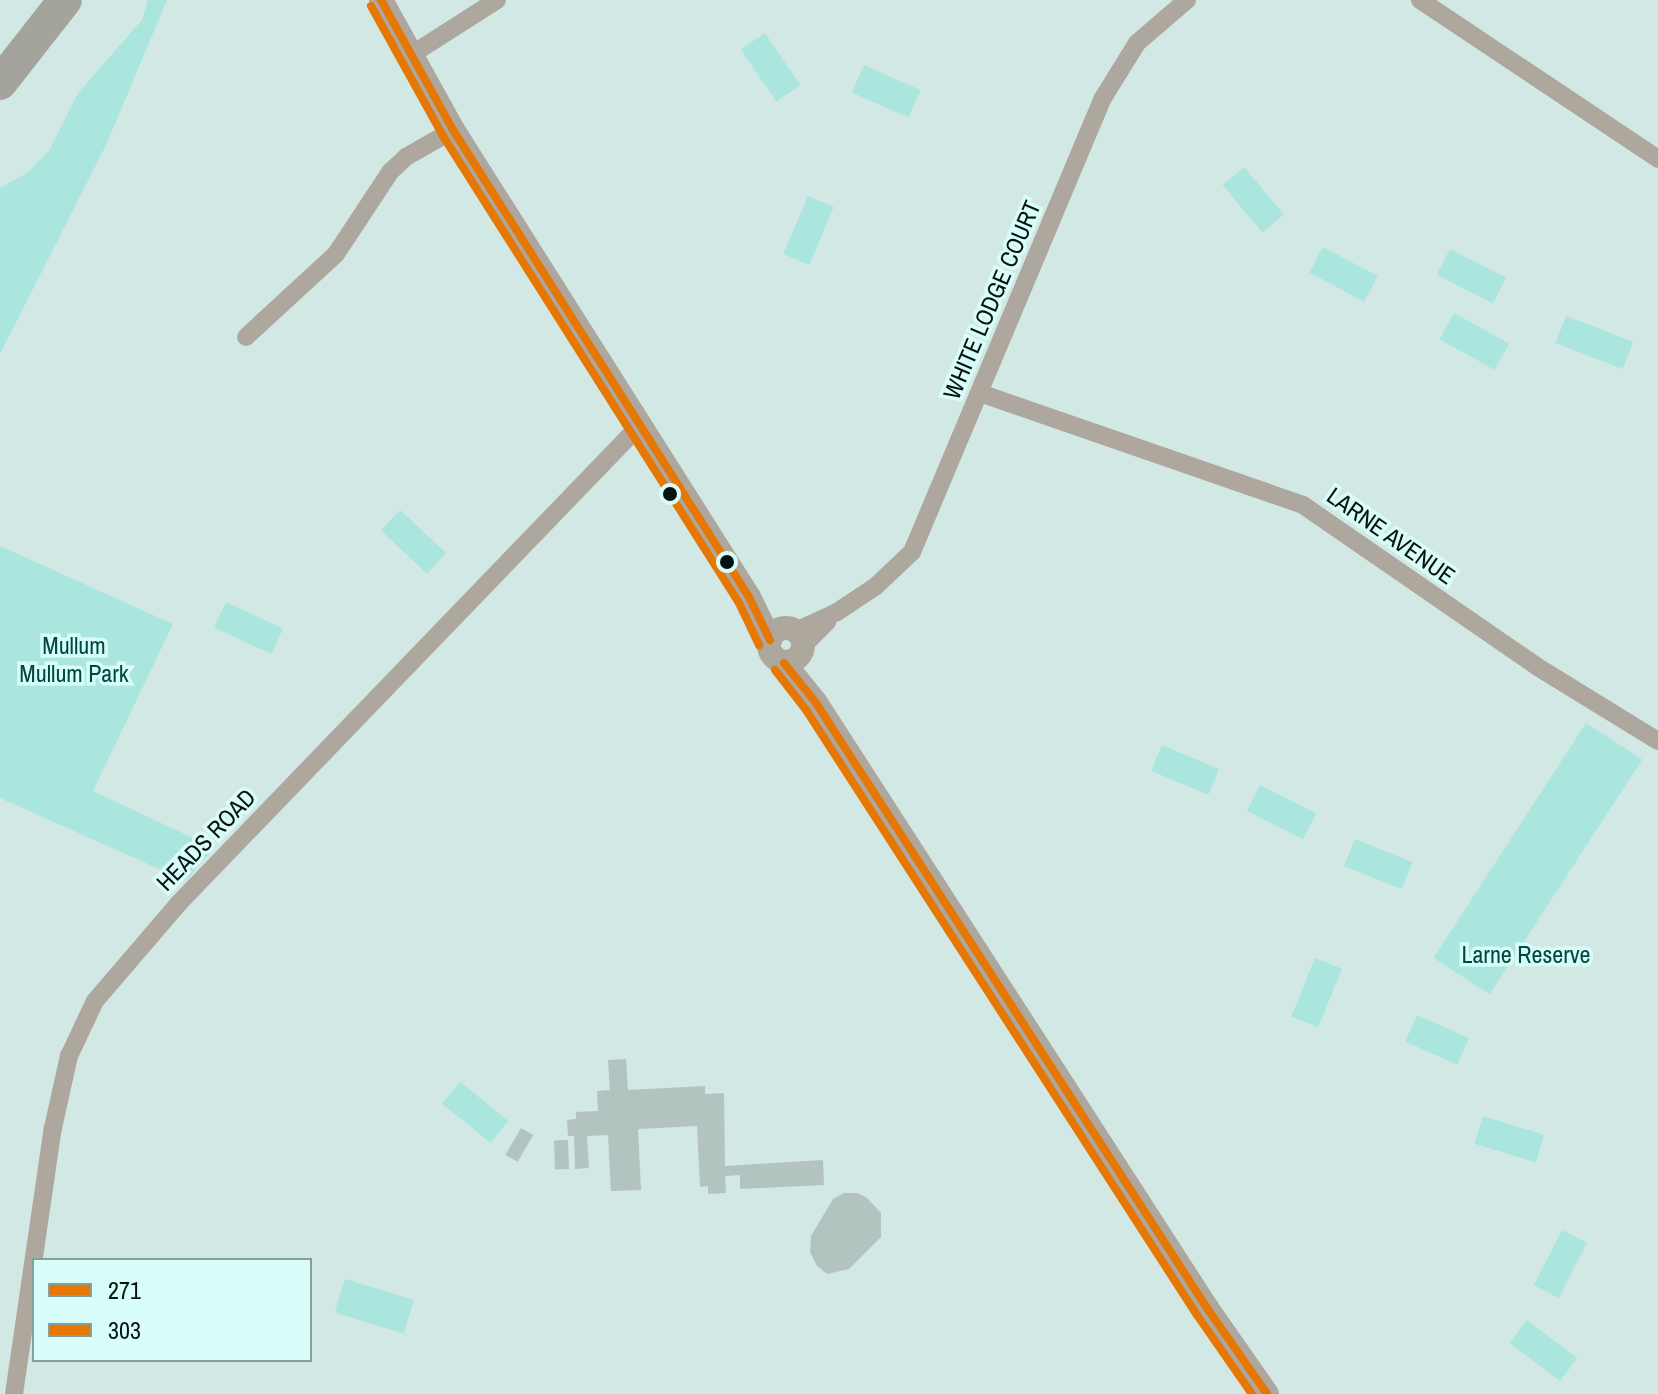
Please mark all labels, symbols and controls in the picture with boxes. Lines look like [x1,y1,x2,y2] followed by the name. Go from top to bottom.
[937,196,1047,404] street label: WHITE LODGE COURT
[1321,481,1461,591] street label: LARNE AVENUE
[662,486,678,502] unlabelled marker
[719,554,735,570] unlabelled marker
[19,632,129,688] park label: Mullum Mullum Park
[150,783,262,897] street label: HEADS ROAD
[1461,941,1591,969] park label: Larne Reserve
[32,1258,312,1362] legend
[108,1274,141,1306] text: 271
[108,1314,141,1346] text: 303

